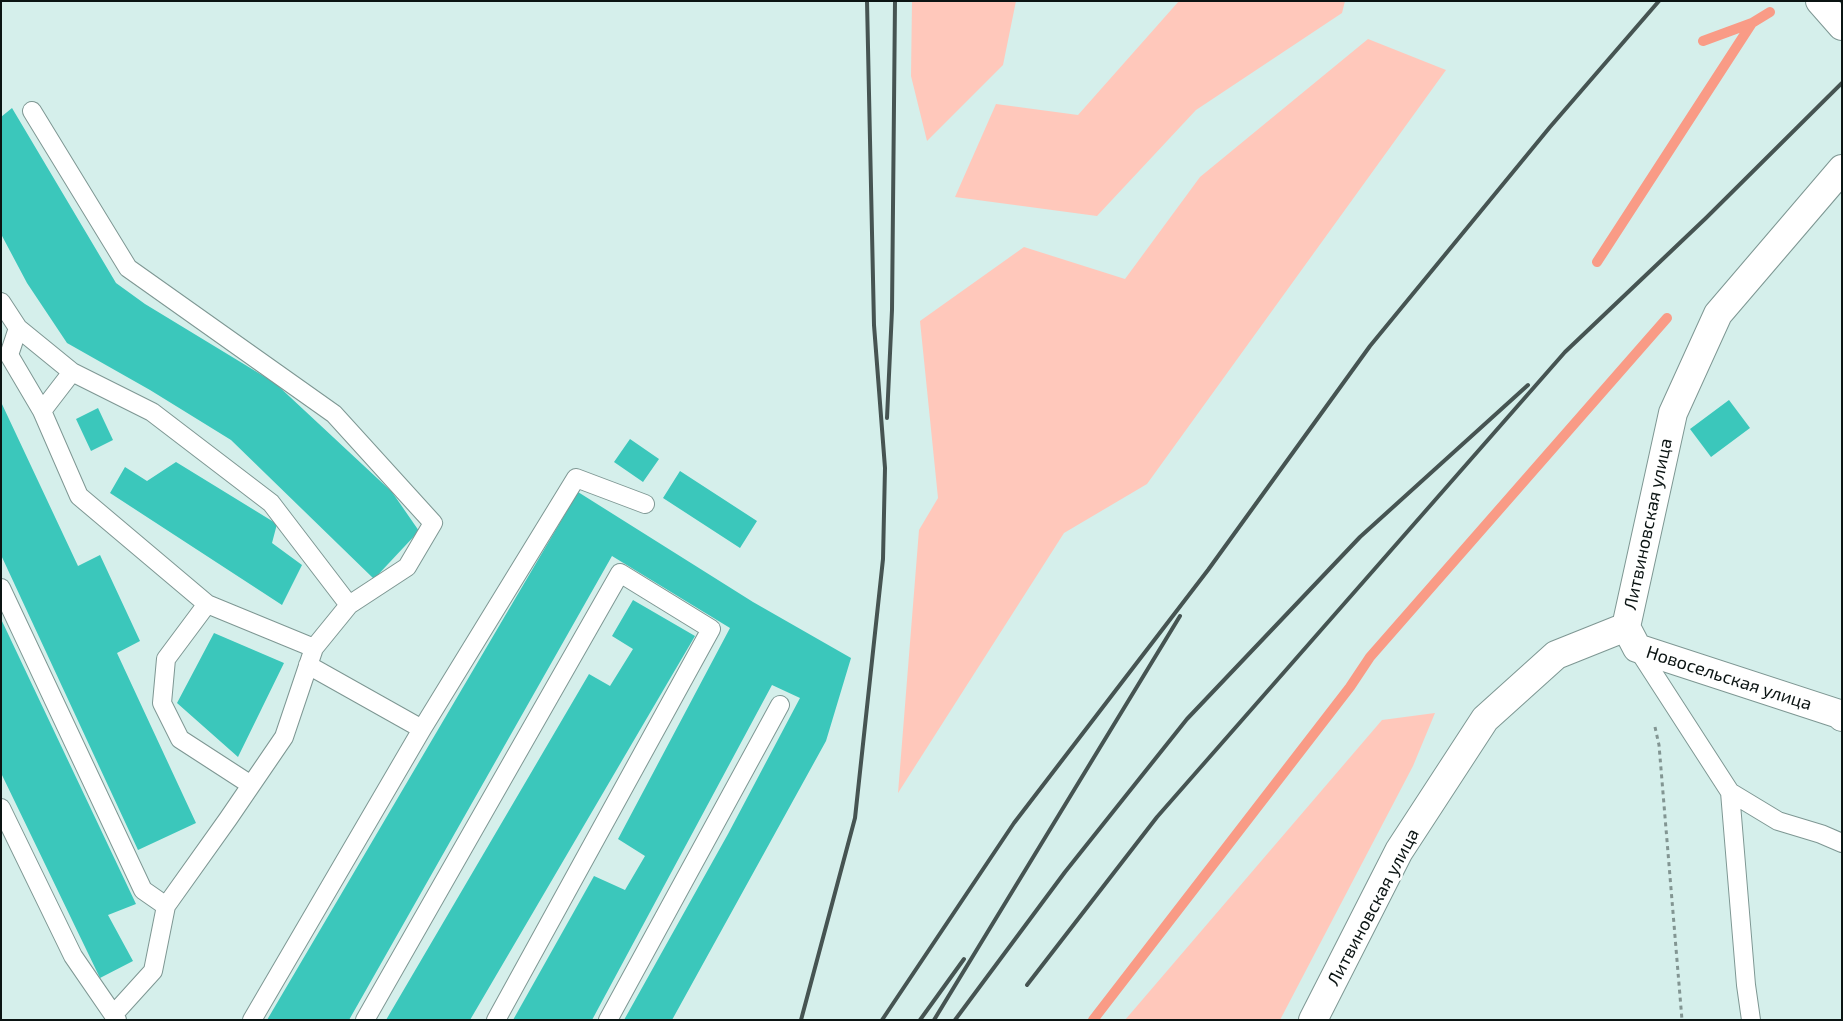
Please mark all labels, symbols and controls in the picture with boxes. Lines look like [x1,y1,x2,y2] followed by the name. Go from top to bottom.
[1619,436,1677,612] street label: Литвиновская улица
[1643,641,1815,715] street label: Новосельская улица
[1322,825,1424,989] street label: Литвиновская улица

